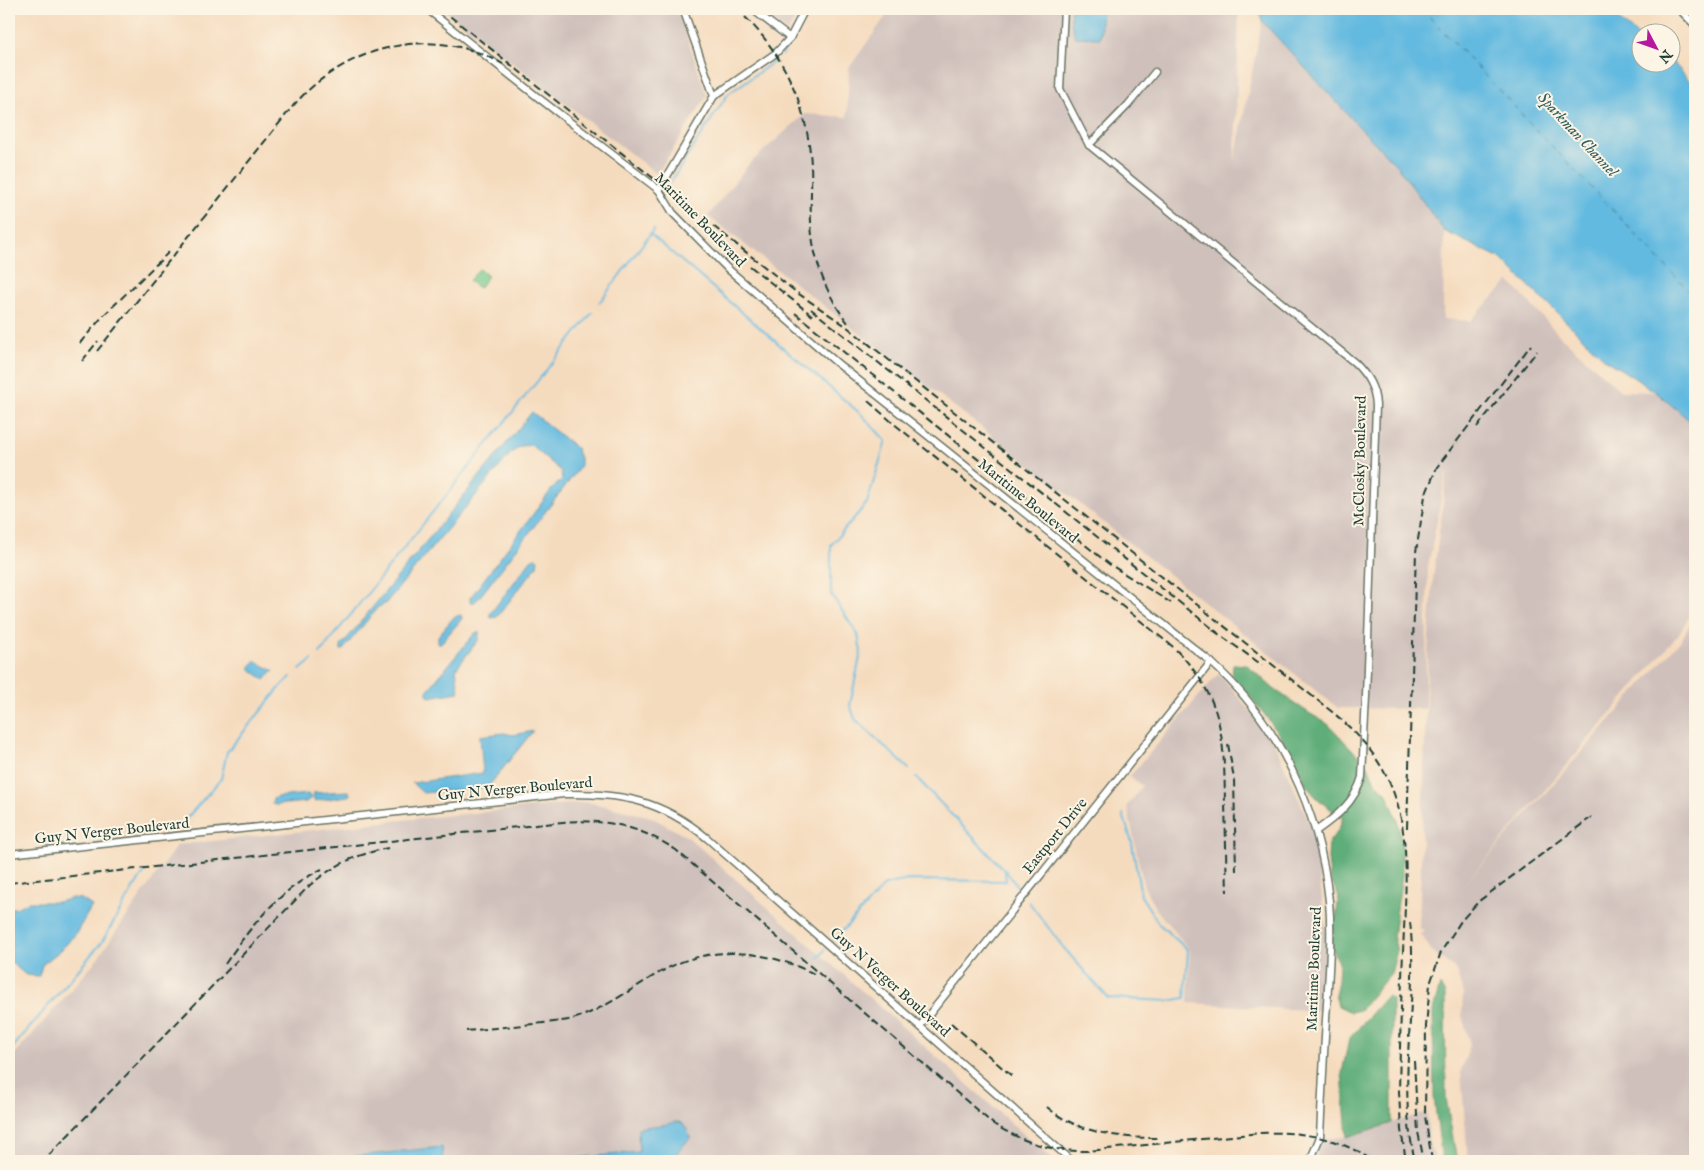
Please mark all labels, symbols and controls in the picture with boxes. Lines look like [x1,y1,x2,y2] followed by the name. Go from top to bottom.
[1632,22,1682,72] north arrow
[1654,45,1676,66] text: N
[1533,89,1622,182] water label: Sparkman Channel
[650,169,751,272] street label: Maritime Boulevard
[1349,395,1371,526] street label: McClosky Boulevard
[974,455,1083,548] street label: Maritime Boulevard
[437,773,594,805] street label: Guy N Verger Boulevard
[1019,794,1092,878] street label: Eastport Drive
[34,813,191,849] street label: Guy N Verger Boulevard
[1302,906,1326,1031] street label: Maritime Boulevard
[826,923,955,1042] street label: Guy N Verger Boulevard

